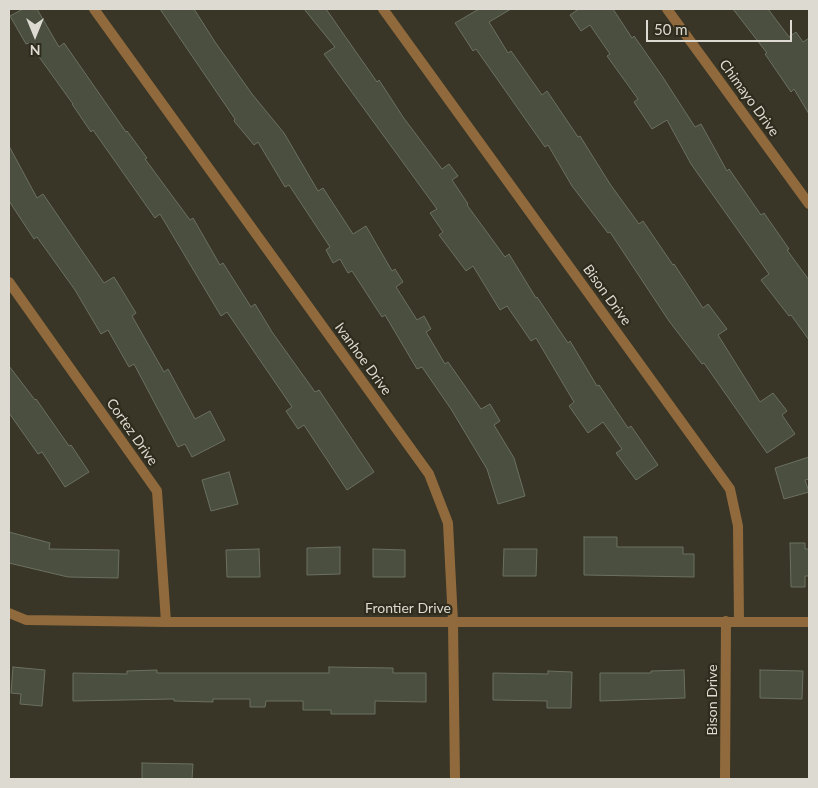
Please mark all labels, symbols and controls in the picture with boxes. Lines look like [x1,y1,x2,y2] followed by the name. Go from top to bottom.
[10,10,60,60] north arrow
[648,10,794,42] scale bar
[654,20,688,38] text: 50 m
[30,42,40,59] text: N
[716,56,782,140] street label: Chimayo Drive
[579,261,635,329] street label: Bison Drive
[331,319,395,399] street label: Ivanhoe Drive
[103,395,161,469] street label: Cortez Drive
[365,600,451,616] street label: Frontier Drive
[704,664,720,736] street label: Bison Drive

